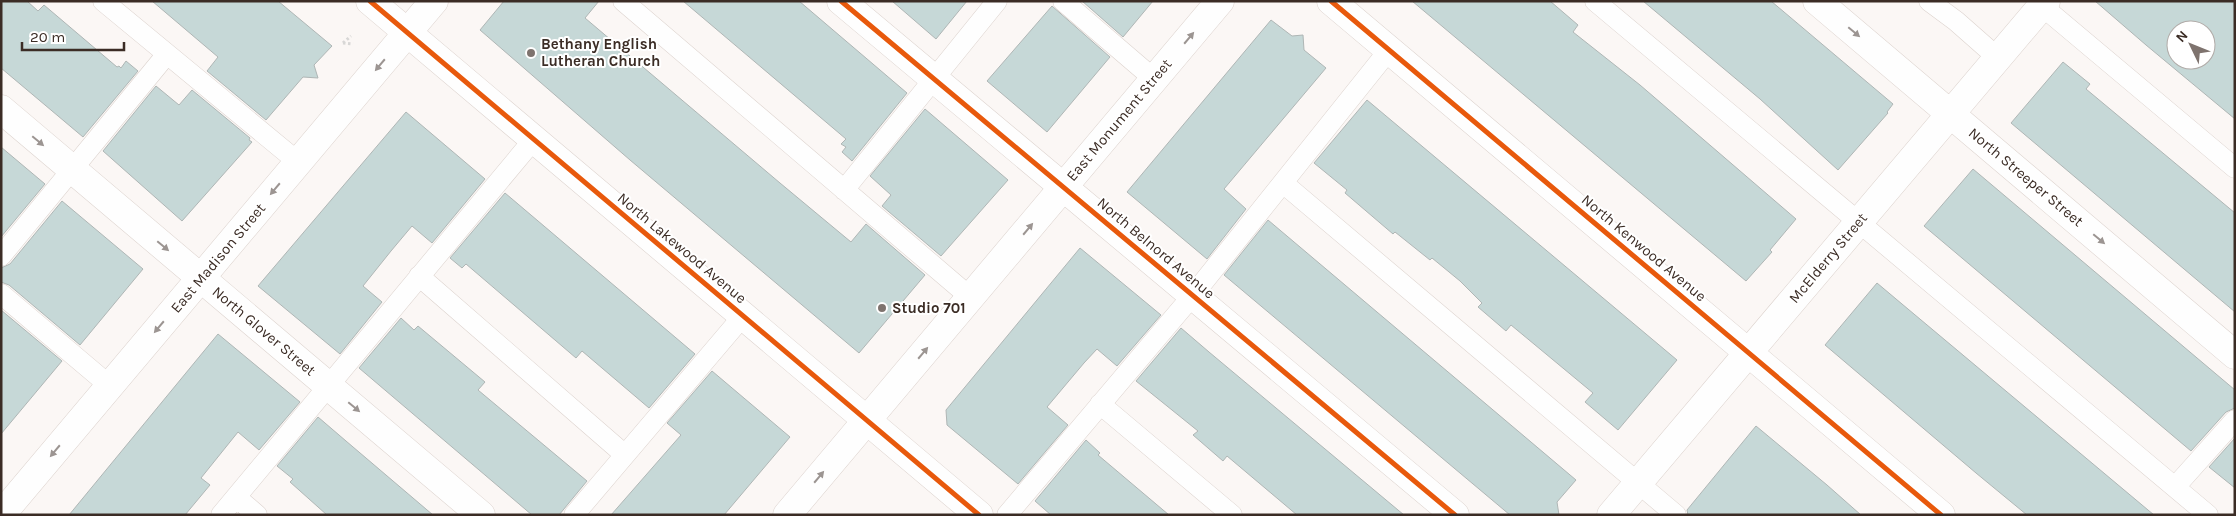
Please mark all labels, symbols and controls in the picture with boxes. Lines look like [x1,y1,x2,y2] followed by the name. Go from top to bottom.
[22,20,125,52] scale bar
[2166,20,2216,70] north arrow
[1847,27,1860,38] one-way arrow
[2172,27,2192,46] text: N
[30,28,65,46] text: 20 m
[1183,32,1195,44] one-way arrow
[541,35,660,70] place label: Bethany English Lutheran Church
[525,47,537,59] marker: Bethany English Lutheran Church
[1063,55,1176,185] street label: East Monument Street
[375,59,386,72] one-way arrow
[1965,124,2087,230] street label: North Streeper Street
[32,135,45,146] one-way arrow
[270,183,281,196] one-way arrow
[614,189,750,307] street label: North Lakewood Avenue
[1578,191,1710,305] street label: North Kenwood Avenue
[1094,194,1218,302] street label: North Belnord Avenue
[167,199,269,317] street label: East Madison Street
[1785,209,1871,307] street label: McElderry Street
[1022,222,1033,235] one-way arrow
[2092,233,2104,245] one-way arrow
[156,240,169,251] one-way arrow
[209,282,320,380] street label: North Glover Street
[892,299,966,317] place label: Studio 701
[876,302,888,314] marker: Studio 701
[154,321,165,334] one-way arrow
[918,347,929,360] one-way arrow
[347,401,359,413] one-way arrow
[49,445,60,458] one-way arrow
[813,471,824,484] one-way arrow

